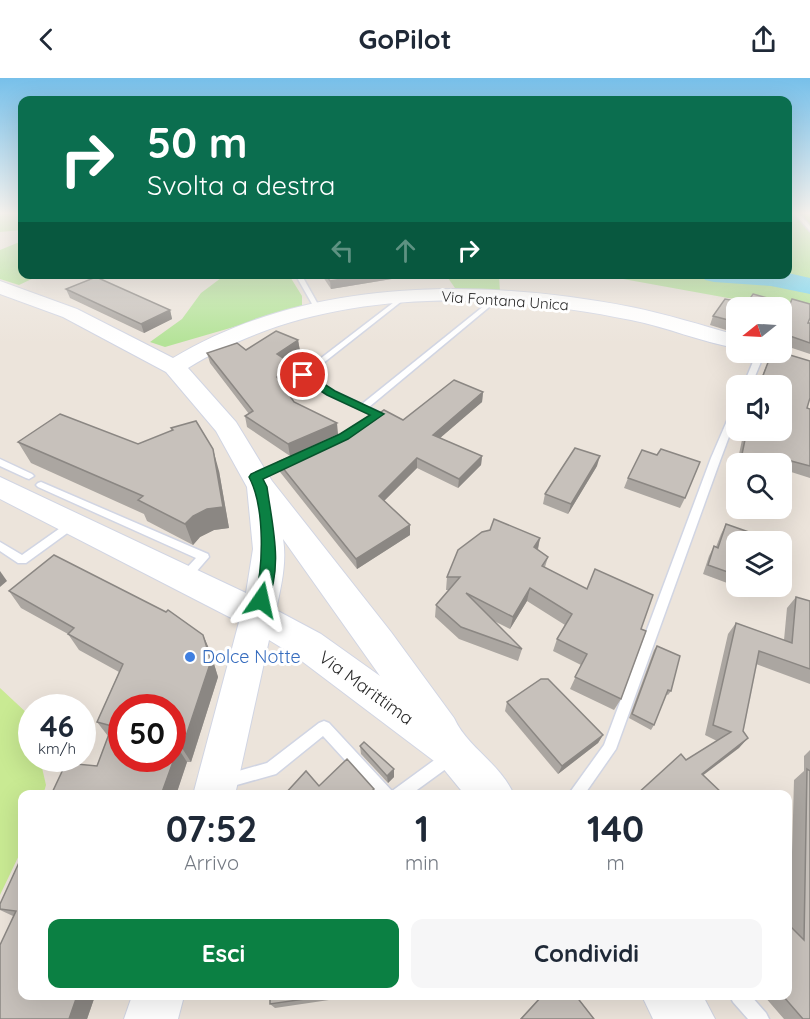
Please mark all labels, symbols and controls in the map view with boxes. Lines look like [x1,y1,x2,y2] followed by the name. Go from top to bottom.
[358,22,452,56] text: GoPilot
[30,23,63,56] icon: back
[747,23,780,56] icon: share
[147,116,247,169] text: 50 m
[48,120,126,198] icon: right
[147,168,335,202] text: Svolta a destra
[326,234,359,267] icon: left
[389,234,422,267] icon: ahead
[452,234,485,267] icon: right
[441,287,569,314] street label: Via Fontana Unica
[726,297,792,363] north arrow
[726,297,792,597] map controls
[277,349,328,400] pin
[286,358,319,391] icon: arrive
[726,375,792,441] button: sound
[726,453,792,519] button: search
[726,531,792,597] button: layers
[229,568,293,632] position arrow
[202,645,301,668] place label: Dolce Notte
[314,645,418,730] street label: Via Marittima
[183,650,197,664] marker: Dolce Notte
[108,694,186,772] speed limit sign: 50
[40,707,74,745] text: 46
[38,739,76,758] text: km/h
[166,806,257,851] text: 07:52
[415,806,429,851] text: 1
[587,806,644,851] text: 140
[184,850,239,875] text: Arrivo
[405,850,439,875] text: min
[606,850,625,875] text: m
[48,919,399,988] button: Esci
[411,919,762,988] button: Condividi

